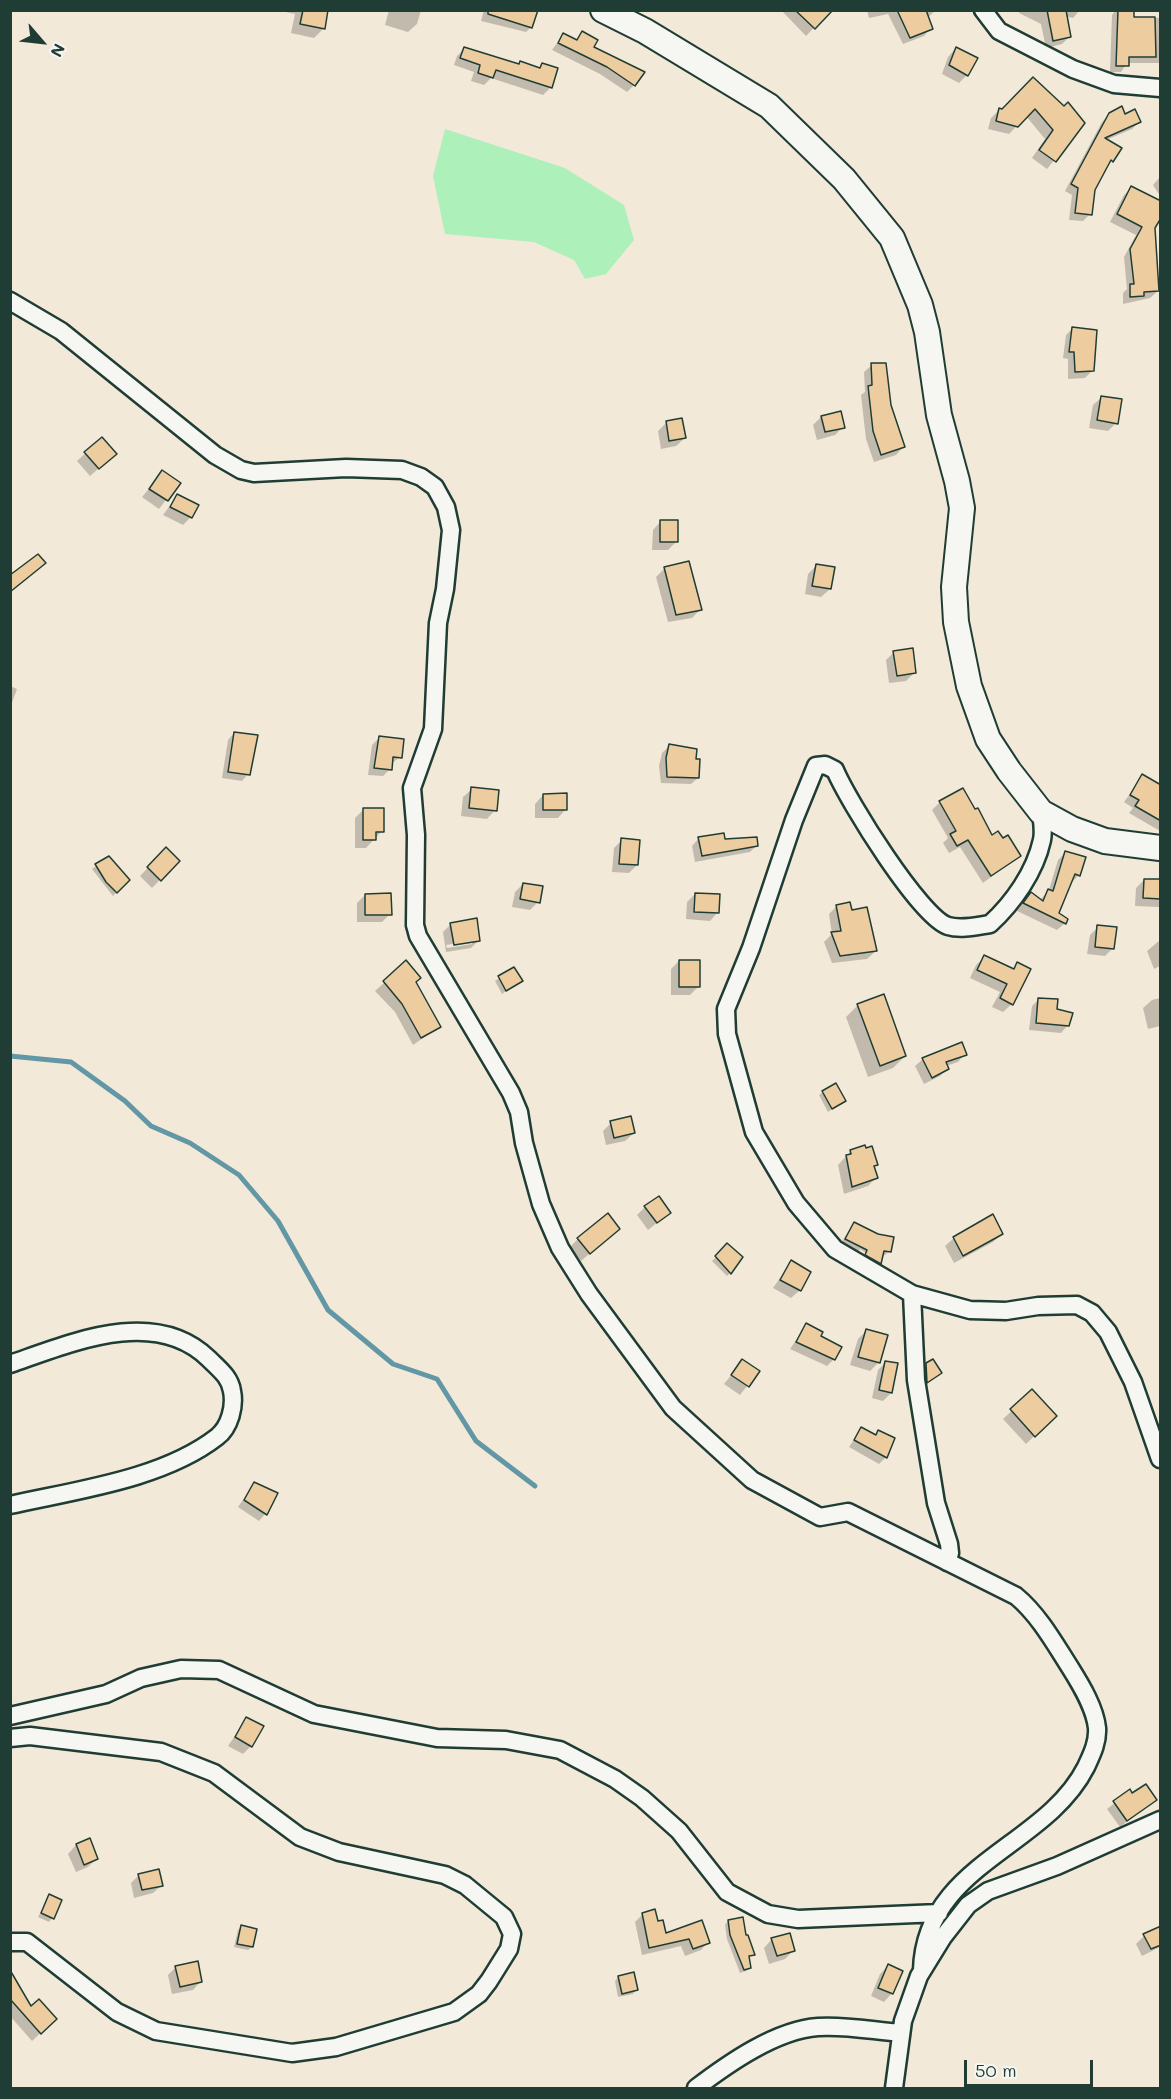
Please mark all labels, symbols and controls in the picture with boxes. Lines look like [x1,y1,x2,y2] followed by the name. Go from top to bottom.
[12,12,72,72] north arrow
[46,40,70,61] text: N
[967,2048,1096,2086] scale bar
[975,2058,1017,2082] text: 50 m

